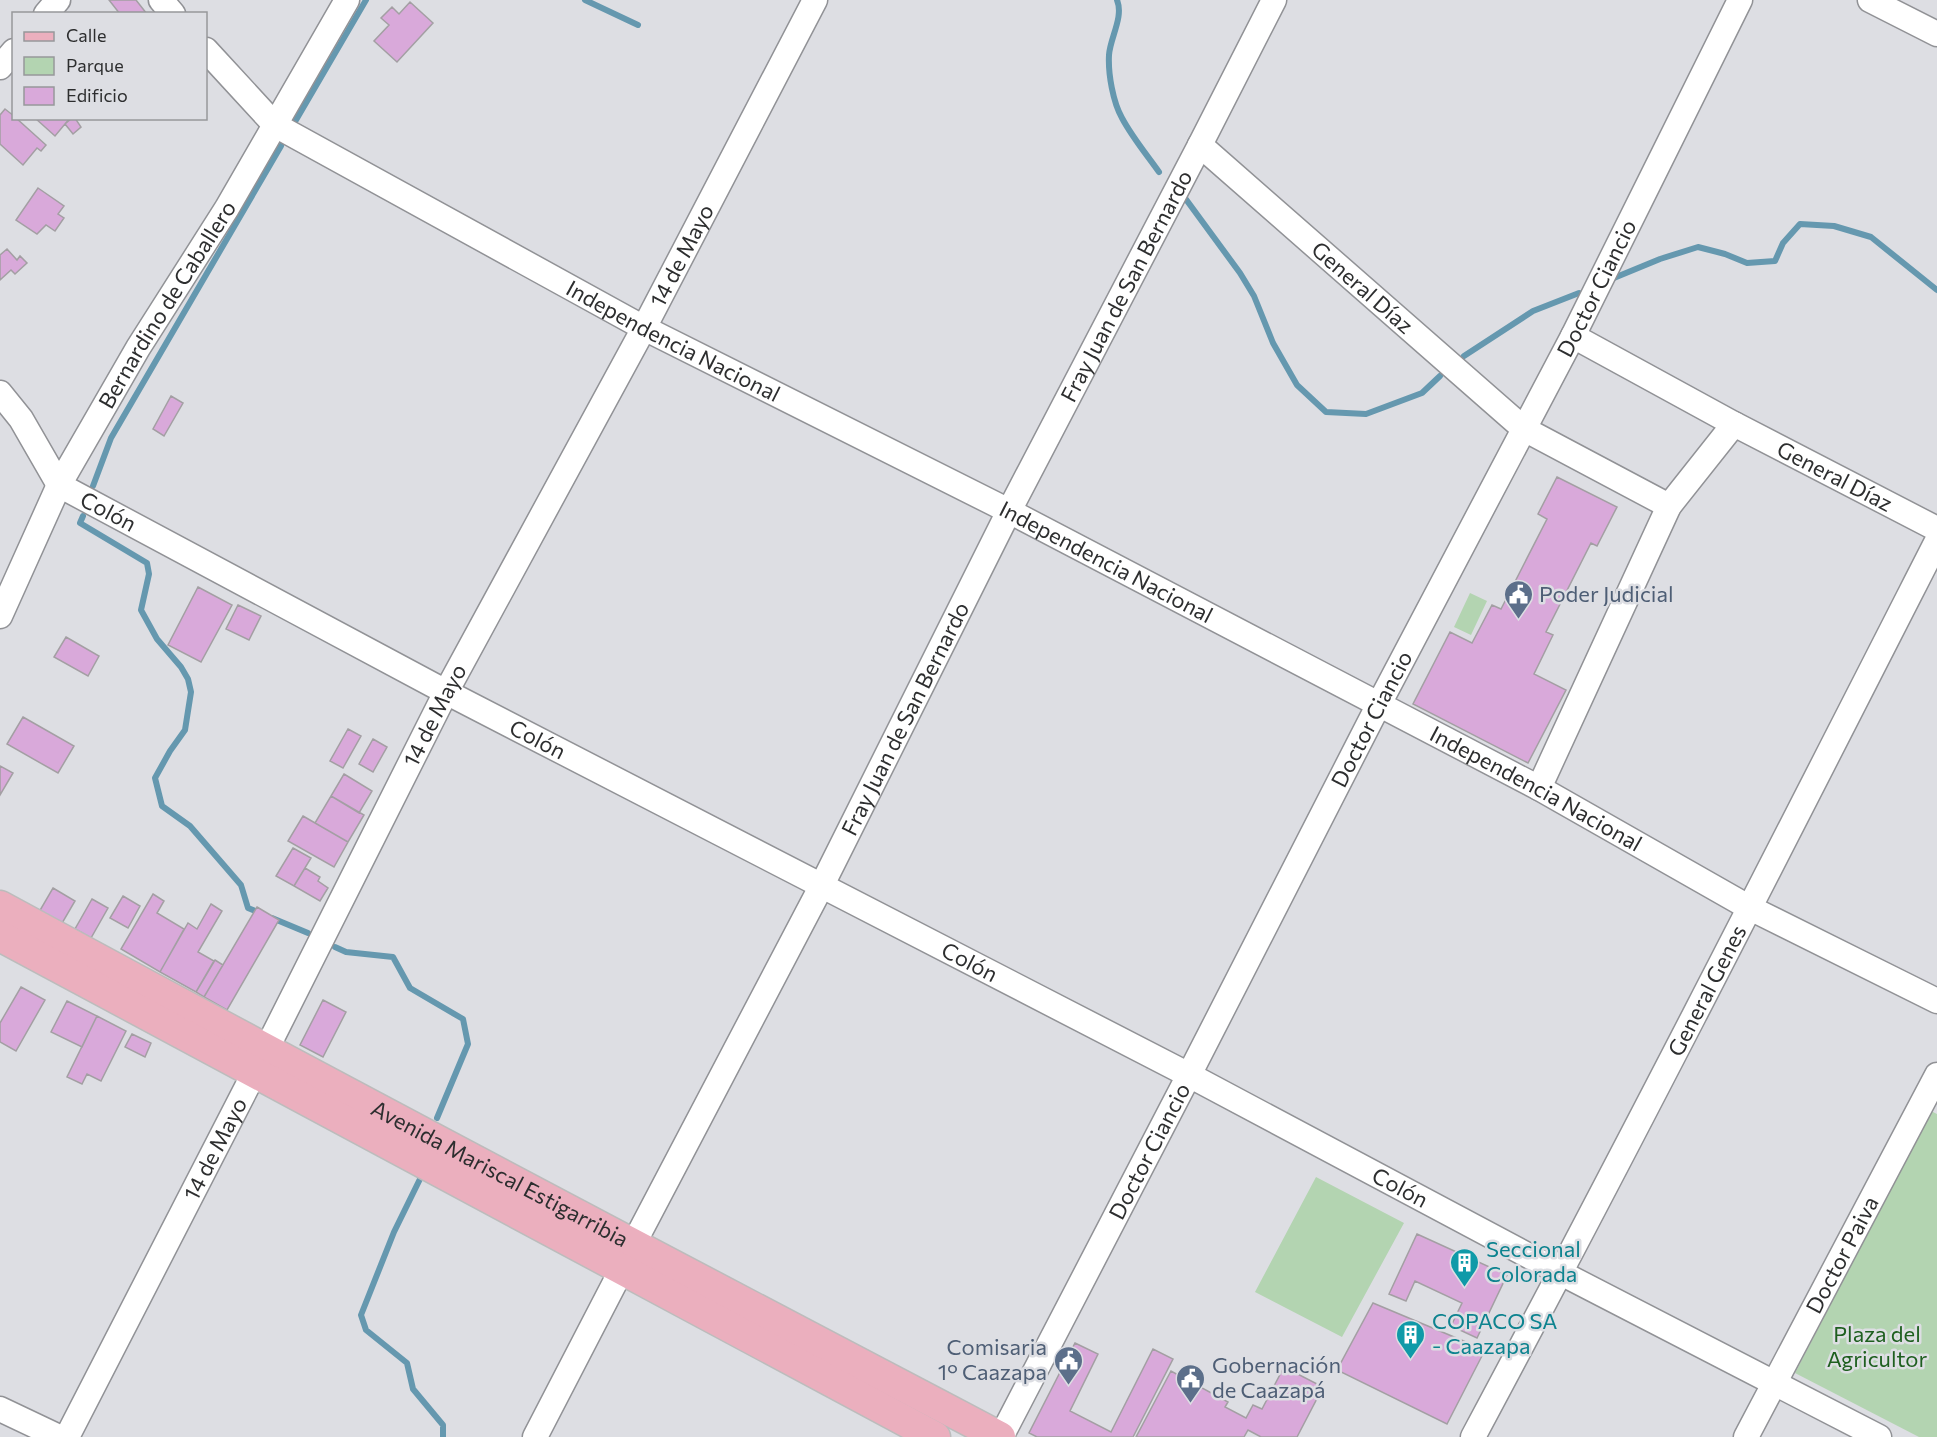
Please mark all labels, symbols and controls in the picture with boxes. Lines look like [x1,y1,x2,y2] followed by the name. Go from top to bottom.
[12,12,207,120] legend
[66,24,106,46] text: Calle
[66,54,124,76] text: Parque
[66,84,128,106] text: Edificio
[1054,165,1197,406] street label: Fray Juan de San Bernardo
[92,195,241,413] street label: Bernardino de Caballero
[644,200,719,311] street label: 14 de Mayo
[1551,215,1642,361] street label: Doctor Ciancio
[1306,235,1419,339] street label: General Díaz
[562,274,785,407] street label: Independencia Nacional
[1773,435,1897,517] street label: General Díaz
[76,485,141,537] street label: Colón
[995,494,1218,628] street label: Independencia Nacional
[1502,578,1534,620] public building icon: Poder Judicial
[1539,580,1674,607] place label: Poder Judicial
[835,597,974,840] street label: Fray Juan de San Bernardo
[1325,646,1418,792] street label: Doctor Ciancio
[397,659,472,771] street label: 14 de Mayo
[505,713,571,764] street label: Colón
[1426,720,1647,857] street label: Independencia Nacional
[1662,920,1751,1060] street label: General Genes
[937,936,1003,987] street label: Colón
[1102,1078,1195,1224] street label: Doctor Ciancio
[177,1093,252,1204] street label: 14 de Mayo
[367,1094,633,1252] street label: Avenida Mariscal Estigarribia
[1368,1161,1433,1213] street label: Colón
[1800,1191,1884,1318] street label: Doctor Paiva
[1486,1235,1581,1287] place label: Seccional Colorada
[1449,1246,1481,1288] building icon: Seccional Colorada
[1432,1307,1558,1359] place label: COPACO SA - Caazapa
[1395,1318,1427,1360] building icon: COPACO SA - Caazapa
[1827,1320,1928,1372] park label: Plaza del Agricultor
[938,1333,1047,1385] place label: Comisaria 1° Caazapa
[1052,1344,1084,1386] public building icon: Comisaria 1° Caazapa
[1212,1351,1341,1403] place label: Gobernación de Caazapá
[1175,1362,1207,1404] public building icon: Gobernación de Caazapá

